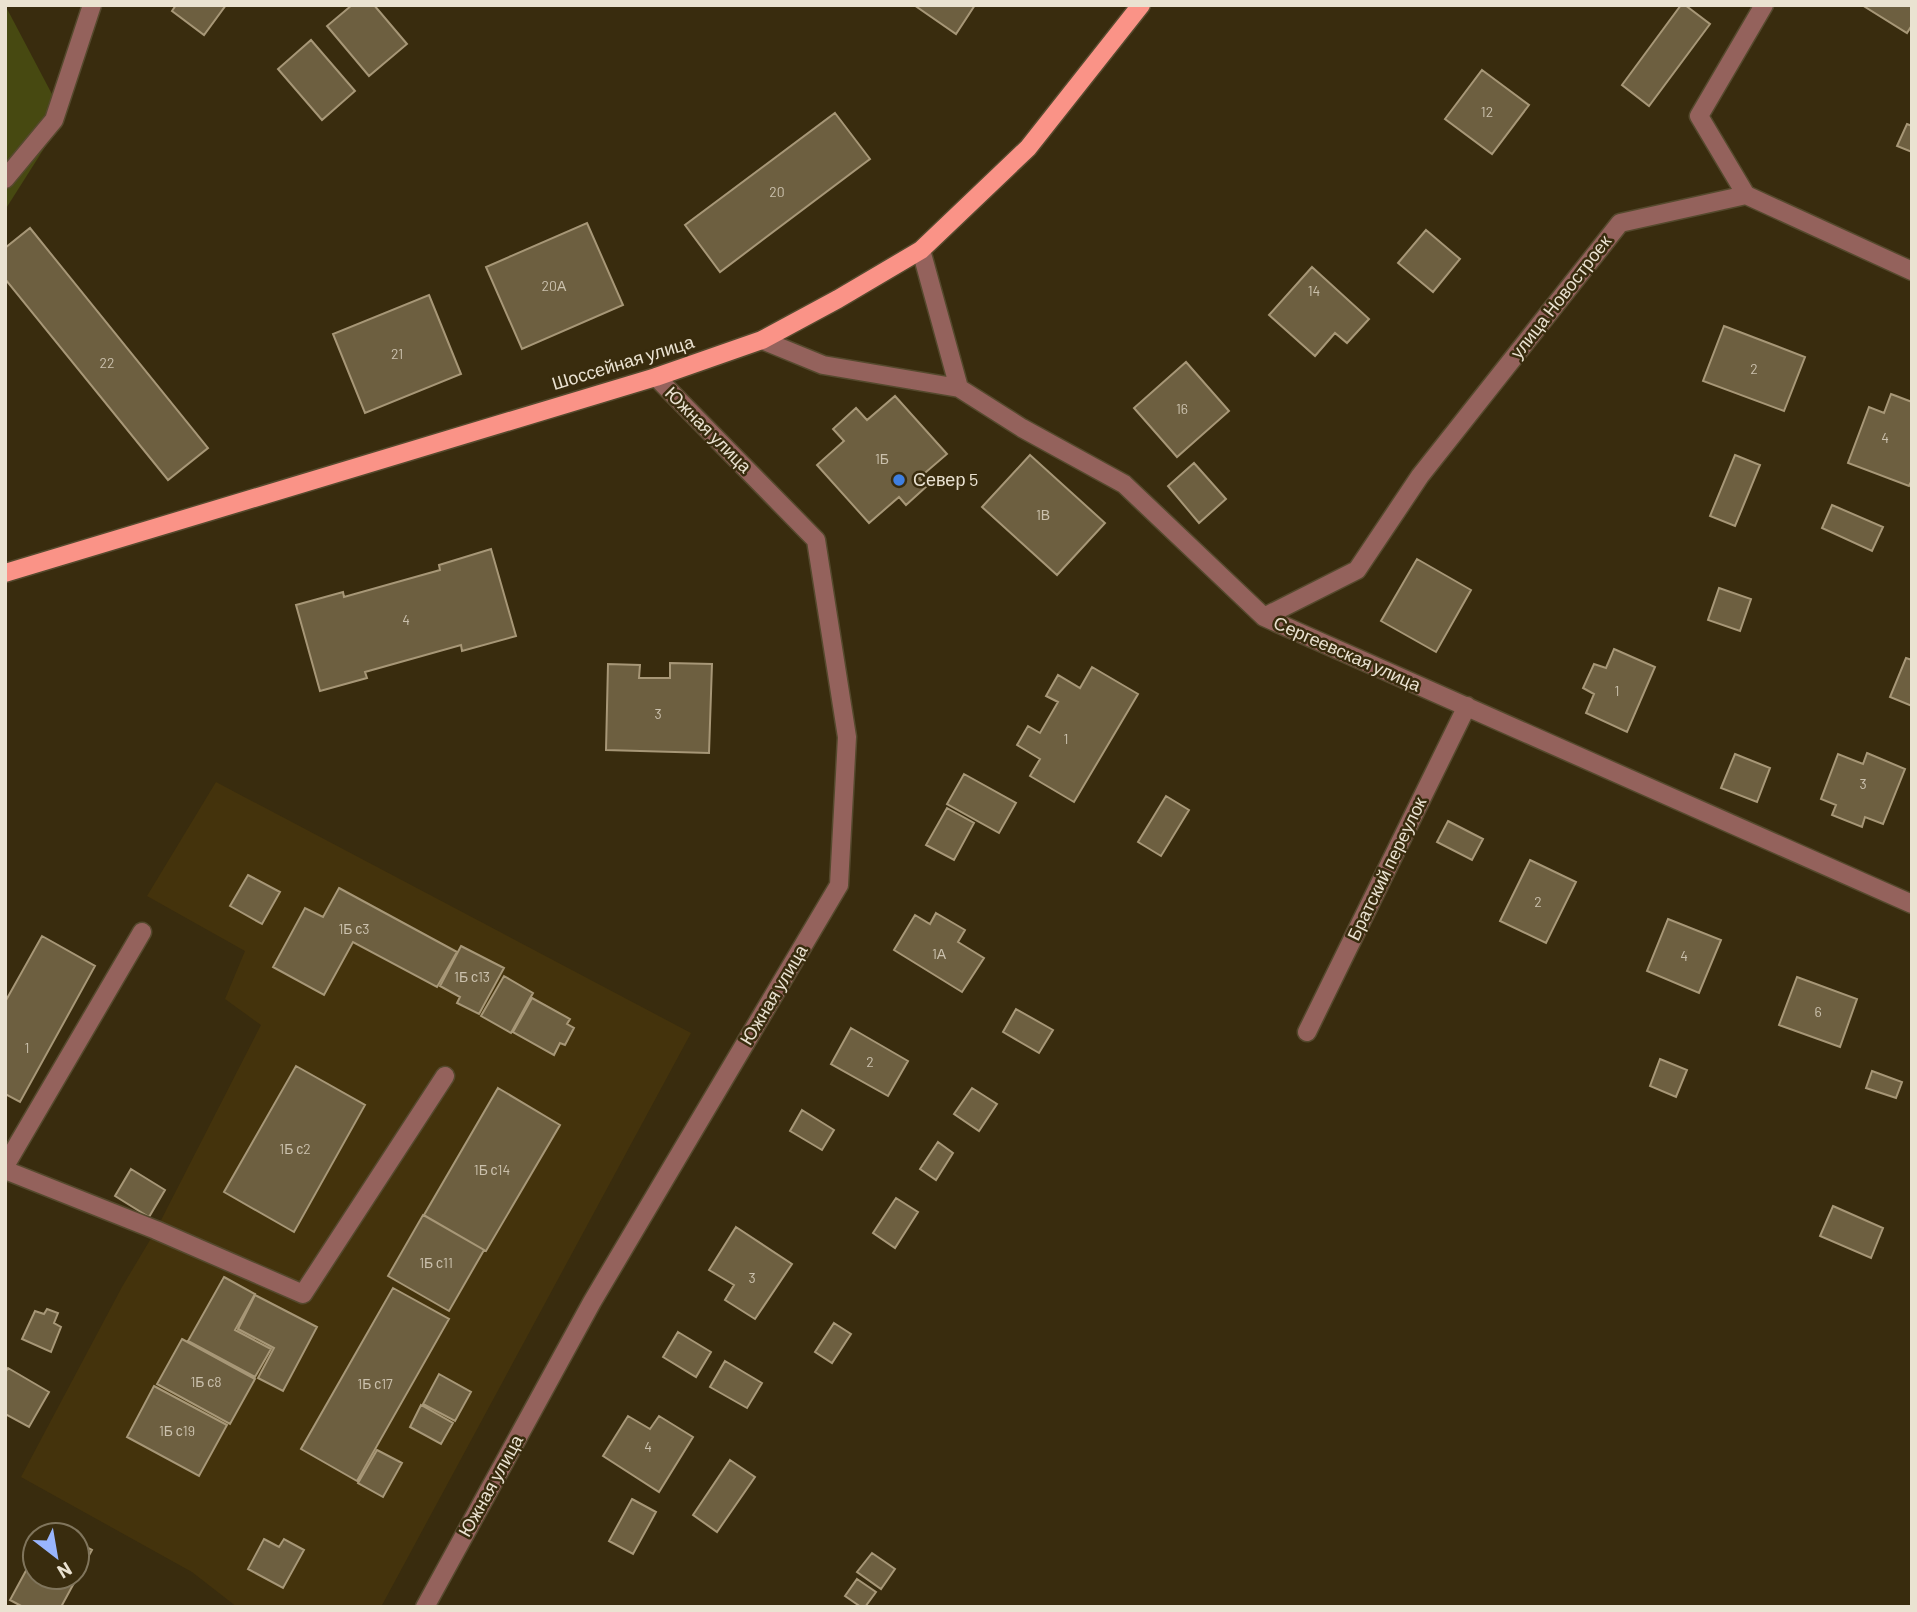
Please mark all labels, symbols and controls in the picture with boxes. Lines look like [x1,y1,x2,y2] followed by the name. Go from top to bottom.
[1481,103,1493,120] house number: 12
[769,183,785,200] house number: 20
[1505,230,1615,363] street label: улица Новостроек
[542,277,567,294] house number: 20А
[1308,282,1320,299] house number: 14
[549,330,697,394] street label: Шоссейная улица
[391,345,403,362] house number: 21
[99,354,115,371] house number: 22
[1750,360,1758,377] house number: 2
[661,382,757,478] street label: Южная улица
[1176,400,1188,417] house number: 16
[1881,429,1889,446] house number: 4
[875,450,889,467] house number: 1Б
[913,468,978,490] place label: Север 5
[891,472,907,488] marker: Север 5
[1036,506,1050,523] house number: 1В
[402,611,410,628] house number: 4
[1270,611,1425,696] street label: Сергеевская улица
[1615,682,1619,699] house number: 1
[654,705,662,722] house number: 3
[1064,730,1068,747] house number: 1
[1859,775,1867,792] house number: 3
[1342,793,1430,944] street label: Братский переулок
[1534,893,1542,910] house number: 2
[338,920,370,937] house number: 1Б с3
[735,940,812,1049] street label: Южная улица
[932,945,947,962] house number: 1А
[1680,947,1688,964] house number: 4
[454,968,490,985] house number: 1Б с13
[1814,1003,1822,1020] house number: 6
[25,1039,29,1056] house number: 1
[866,1053,874,1070] house number: 2
[279,1140,311,1157] house number: 1Б с2
[474,1161,510,1178] house number: 1Б с14
[419,1254,453,1271] house number: 1Б с11
[748,1269,756,1286] house number: 3
[190,1373,222,1390] house number: 1Б с8
[357,1375,393,1392] house number: 1Б с17
[159,1422,195,1439] house number: 1Б с19
[453,1430,528,1540] street label: Южная улица
[644,1438,652,1455] house number: 4
[21,1521,91,1591] north arrow
[54,1558,76,1584] text: N

